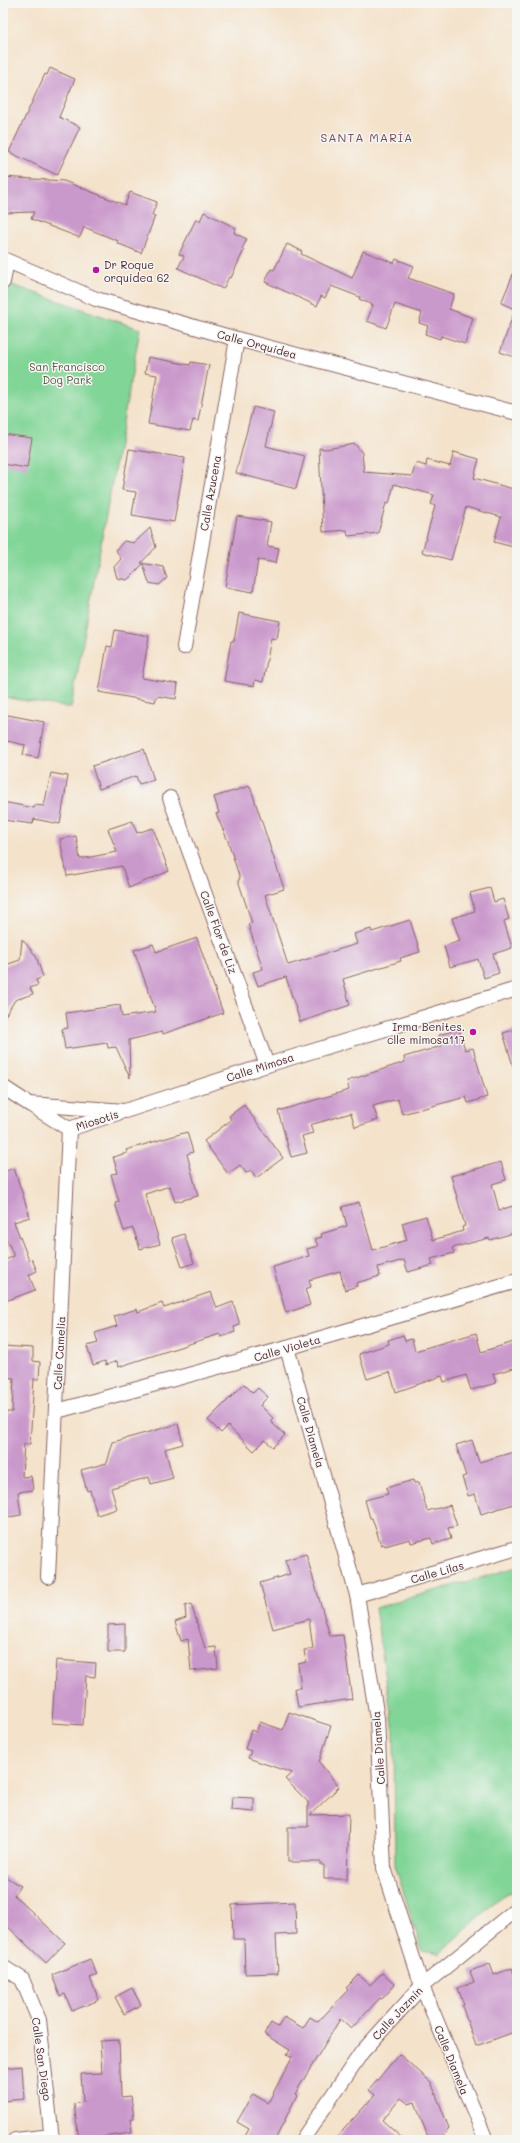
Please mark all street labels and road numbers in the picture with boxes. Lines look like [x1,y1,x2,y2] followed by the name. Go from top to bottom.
[215,326,299,362] street label: Calle Orquídea
[196,454,224,532] street label: Calle Azucena
[197,888,241,976] street label: Calle Flor de Liz
[224,1049,296,1085] street label: Calle Mimosa
[74,1106,120,1134] street label: Miosotis
[50,1316,68,1390] street label: Calle Camelia
[252,1331,322,1365] street label: Calle Violeta
[294,1395,328,1470] street label: Calle Diamela
[409,1557,465,1587] street label: Calle Lilas
[368,1711,388,1785] street label: Calle Diamela
[368,1983,426,2043] street label: Calle Jazmín
[29,2016,55,2102] street label: Calle San Diego
[431,2023,473,2097] street label: Calle Diamela

